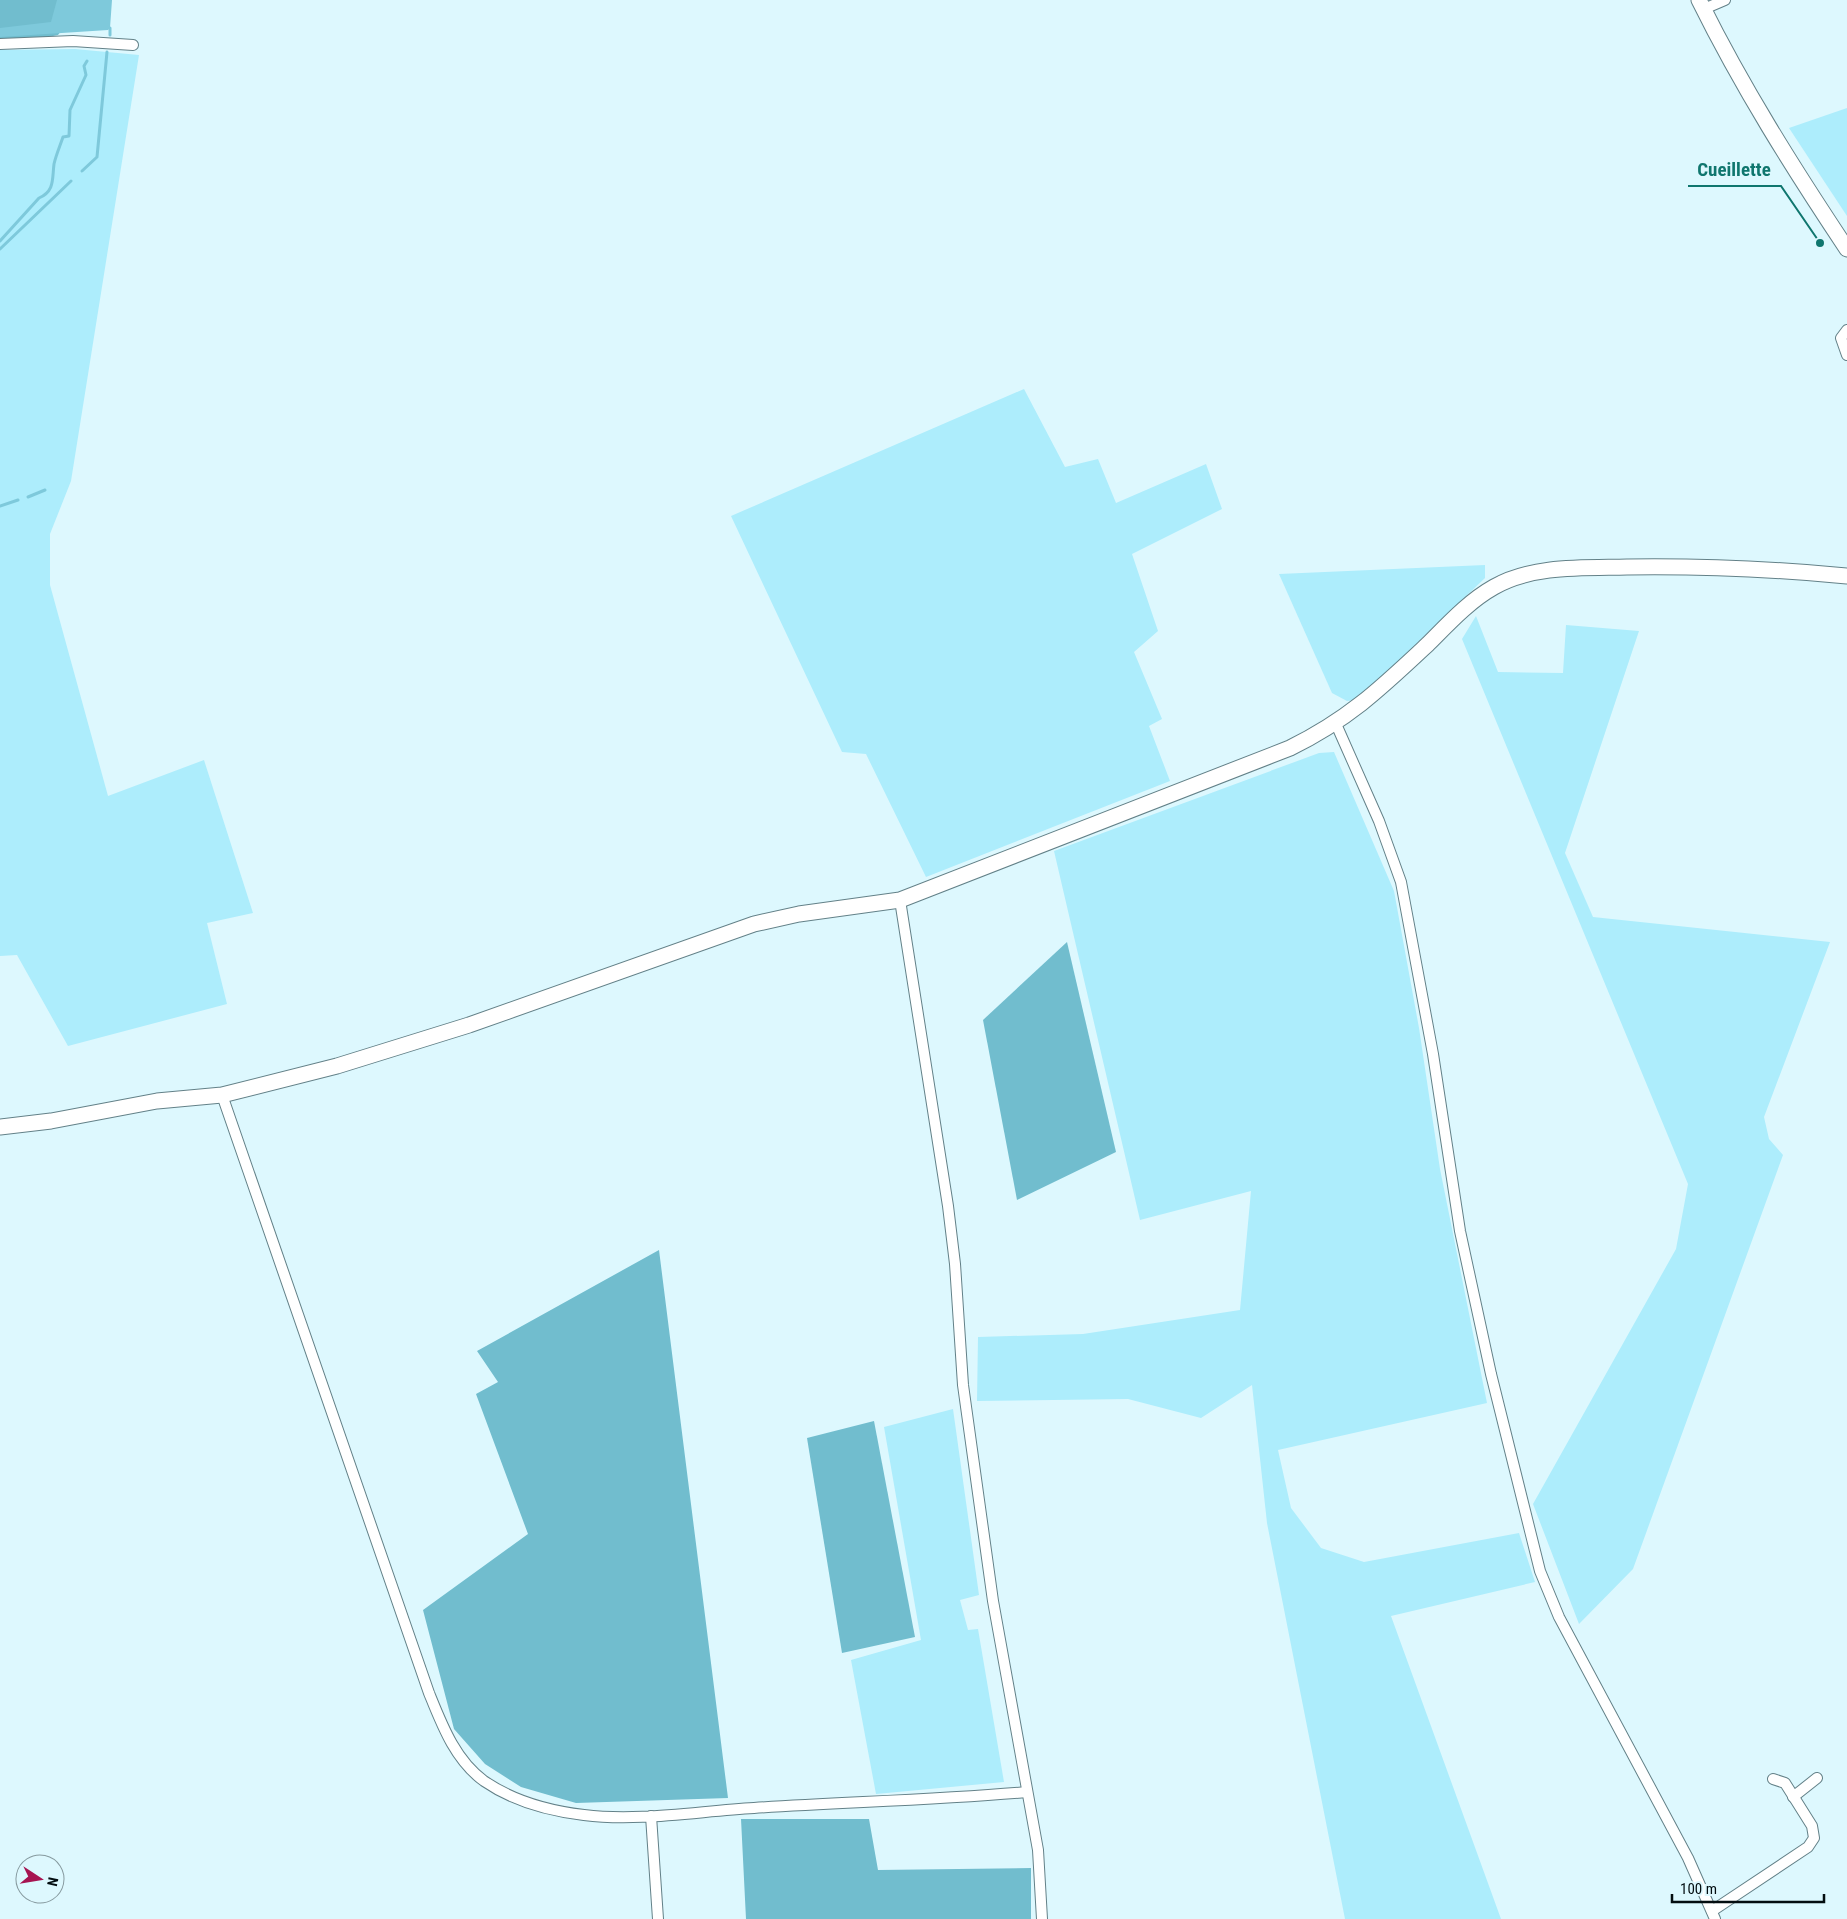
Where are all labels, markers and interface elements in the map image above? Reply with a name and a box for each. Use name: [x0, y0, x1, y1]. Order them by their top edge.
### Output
callout: Cueillette: [1688, 152, 1781, 186]
text: Cueillette: [1697, 158, 1771, 181]
north arrow: [15, 1854, 65, 1904]
scale bar: [1672, 1872, 1824, 1904]
text: N: [44, 1876, 61, 1888]
text: 100 m: [1680, 1880, 1717, 1898]

